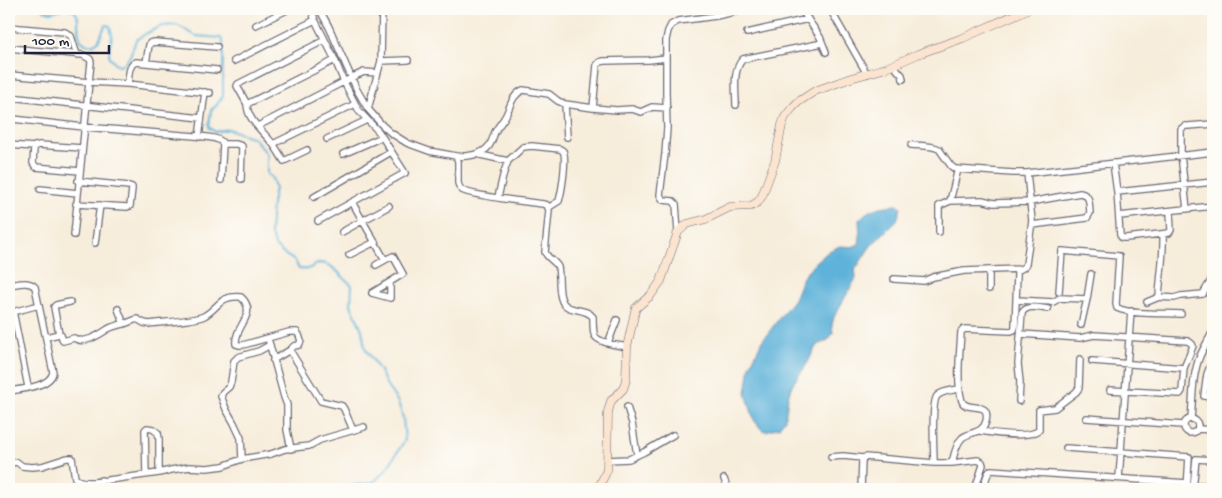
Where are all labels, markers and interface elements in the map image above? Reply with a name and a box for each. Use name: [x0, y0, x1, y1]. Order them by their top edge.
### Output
scale bar: [25, 22, 109, 54]
text: 100 m: [31, 33, 70, 51]

